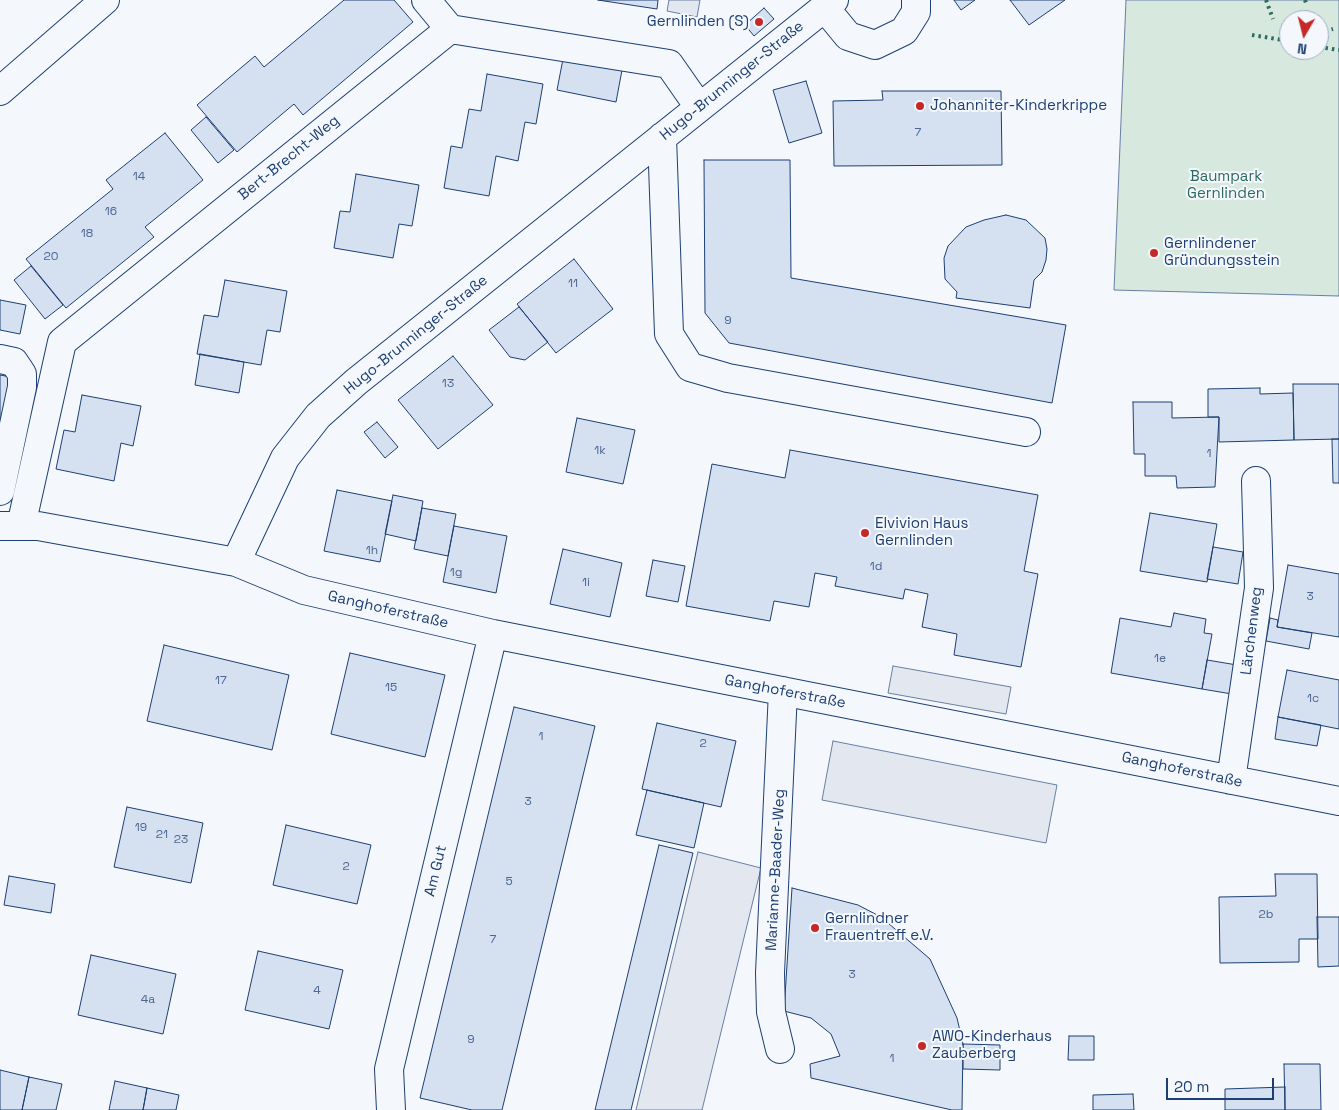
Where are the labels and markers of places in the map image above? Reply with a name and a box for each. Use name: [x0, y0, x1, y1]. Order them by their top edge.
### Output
place label: Gernlinden (S): [647, 13, 749, 31]
marker: Gernlinden (S): [753, 16, 765, 28]
place label: Johanniter-Kinderkrippe: [930, 97, 1107, 115]
marker: Johanniter-Kinderkrippe: [914, 100, 926, 112]
place label: Gernlindener Gründungsstein: [1164, 235, 1280, 270]
marker: Gernlindener Gründungsstein: [1148, 247, 1160, 259]
place label: Elvivion Haus Gernlinden: [875, 515, 968, 550]
marker: Elvivion Haus Gernlinden: [859, 527, 871, 539]
place label: Gernlindner Frauentreff e.V.: [825, 910, 933, 945]
marker: Gernlindner Frauentreff e.V.: [809, 922, 821, 934]
place label: AWO-Kinderhaus Zauberberg: [932, 1028, 1052, 1063]
marker: AWO-Kinderhaus Zauberberg: [916, 1040, 928, 1052]

